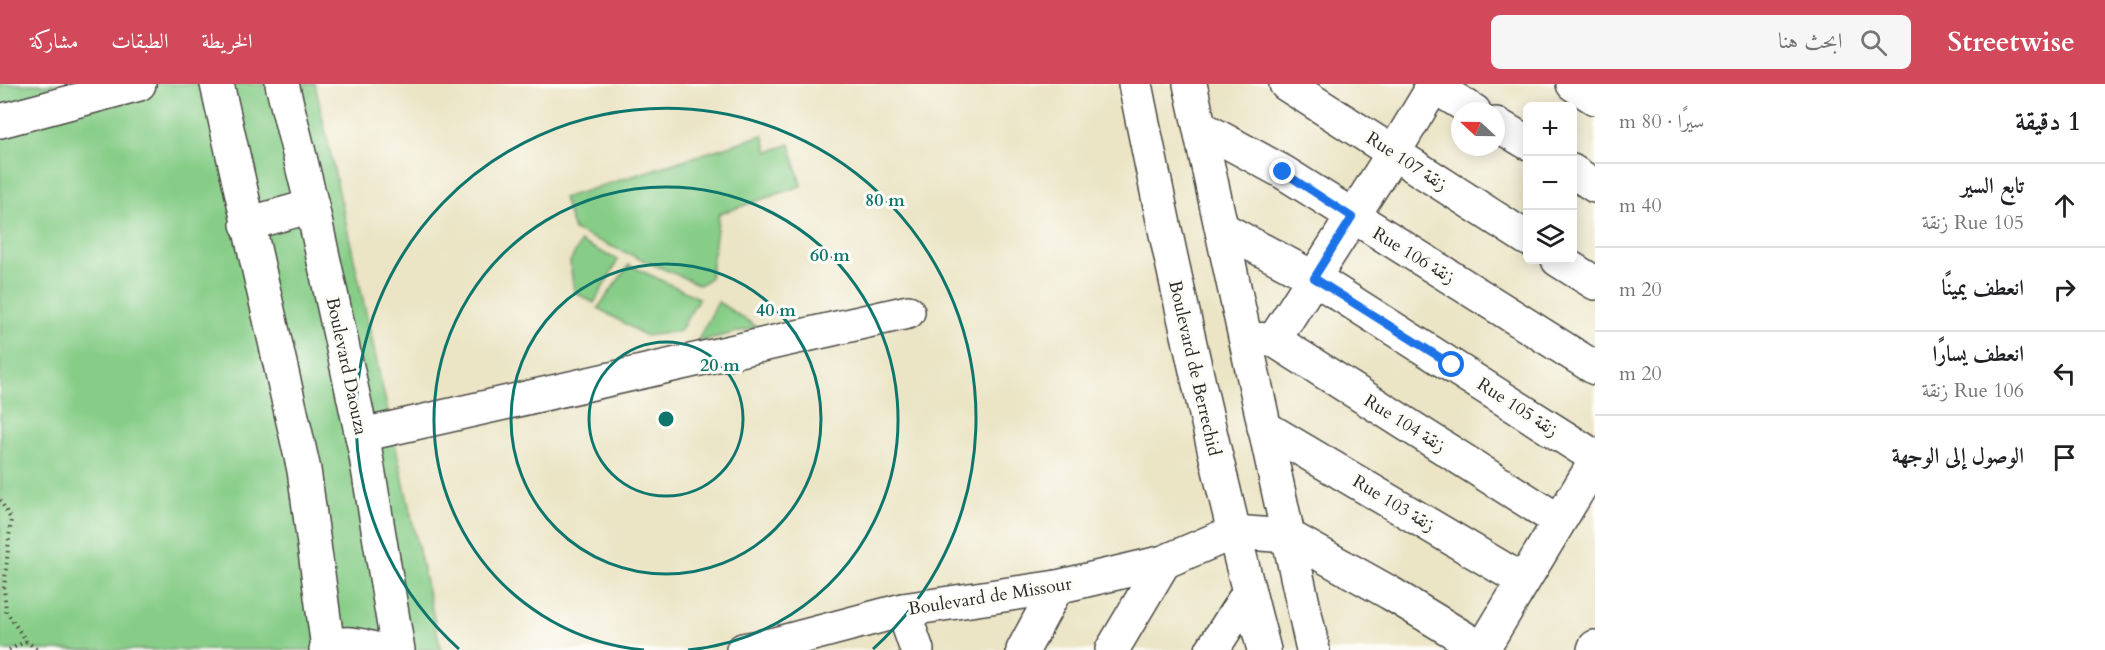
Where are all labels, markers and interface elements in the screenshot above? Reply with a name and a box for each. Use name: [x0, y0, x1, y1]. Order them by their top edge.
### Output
search box: [1491, 15, 1911, 69]
text: Streetwise: [1947, 23, 2075, 61]
text: ابحث هنا: [1778, 26, 1842, 56]
icon: search: [1857, 26, 1890, 59]
text: مشاركة: [30, 27, 78, 56]
text: الطبقات: [111, 27, 168, 56]
text: الخريطة: [201, 27, 253, 56]
north arrow: [1451, 102, 1505, 156]
map controls: [1523, 102, 1577, 264]
button: +: [1523, 102, 1577, 156]
text: 1 دقيقة: [2015, 104, 2081, 139]
text: سيرًا · 80 m: [1619, 108, 1704, 135]
street label: Rue 107 زنقة: [1361, 126, 1452, 197]
button: −: [1523, 156, 1577, 210]
route end: [1269, 158, 1295, 184]
text: تابع السير: [1961, 171, 2024, 201]
text: 80 m: [865, 188, 905, 213]
icon: ahead: [2048, 189, 2081, 222]
text: 40 m: [1619, 192, 1662, 219]
text: Rue 105 زنقة: [1922, 209, 2024, 236]
button: layers: [1523, 210, 1577, 264]
street label: Rue 106 زنقة: [1368, 221, 1460, 290]
text: 60 m: [810, 243, 850, 268]
text: انعطف يمينًا: [1941, 273, 2024, 303]
icon: right: [2048, 273, 2081, 306]
text: 20 m: [1619, 276, 1662, 303]
street label: Boulevard de Berrechid: [1162, 278, 1227, 459]
street label: Boulevard Daouza: [320, 295, 373, 438]
text: 40 m: [756, 298, 796, 323]
text: انعطف يسارًا: [1933, 339, 2024, 369]
route start: [1438, 351, 1464, 377]
text: 20 m: [700, 353, 740, 378]
icon: left: [2048, 357, 2081, 390]
text: 20 m: [1619, 360, 1662, 387]
street label: Rue 105 زنقة: [1472, 372, 1563, 443]
text: Rue 106 زنقة: [1922, 377, 2024, 404]
street label: Rue 104 زنقة: [1359, 388, 1450, 458]
centre of rings: [656, 409, 676, 429]
text: الوصول إلى الوجهة: [1892, 441, 2024, 471]
icon: arrive: [2048, 441, 2081, 474]
street label: Rue 103 زنقة: [1348, 469, 1440, 538]
street label: Boulevard de Missour: [906, 571, 1074, 622]

